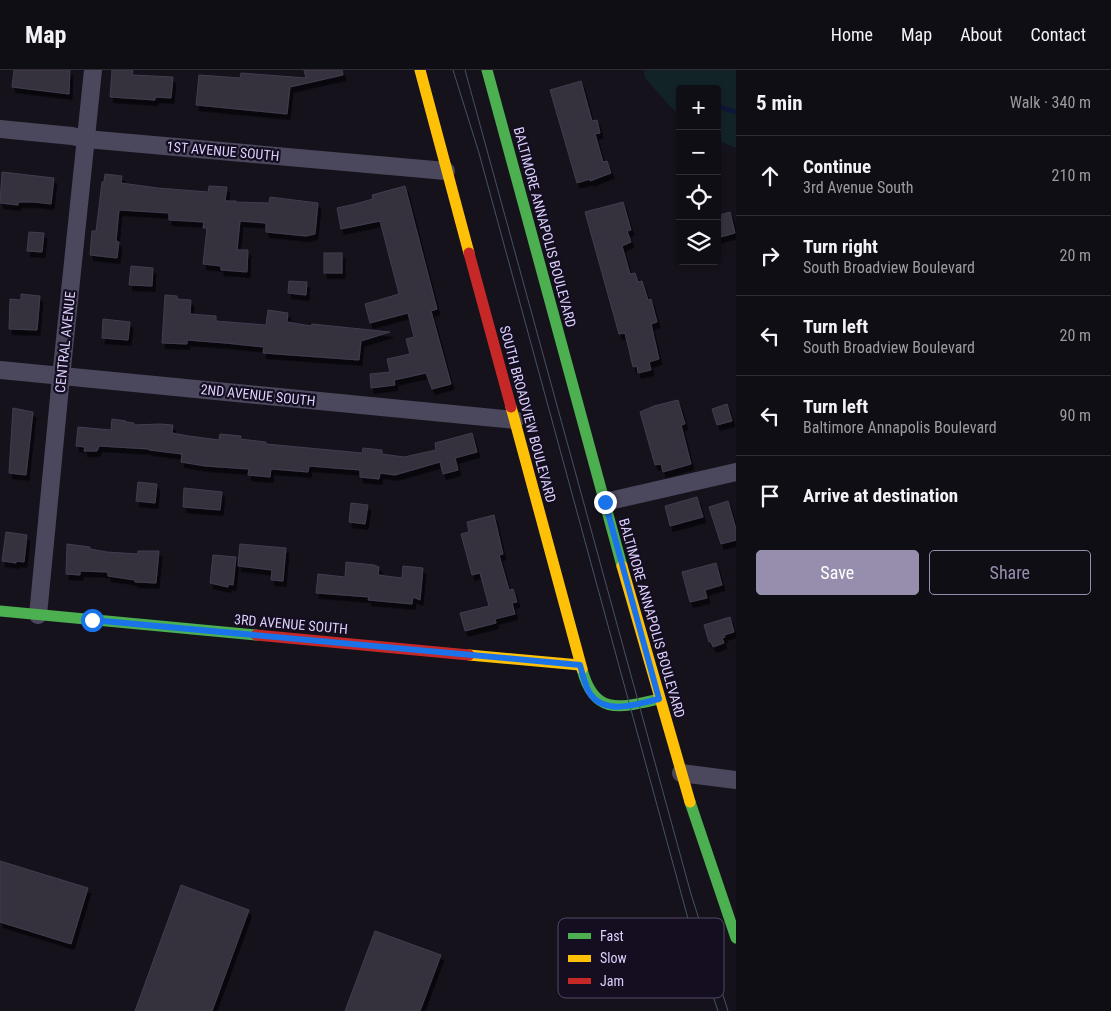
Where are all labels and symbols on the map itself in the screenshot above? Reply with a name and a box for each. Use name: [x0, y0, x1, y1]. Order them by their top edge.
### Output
street label: BALTIMORE ANNAPOLIS BOULEVARD: [511, 125, 579, 329]
street label: 1ST AVENUE SOUTH: [166, 138, 280, 164]
street label: CENTRAL AVENUE: [52, 291, 78, 393]
street label: SOUTH BROADVIEW BOULEVARD: [497, 324, 559, 504]
street label: 2ND AVENUE SOUTH: [200, 381, 316, 409]
route end: [594, 491, 617, 514]
street label: BALTIMORE ANNAPOLIS BOULEVARD: [616, 516, 688, 720]
route start: [81, 609, 104, 632]
street label: 3RD AVENUE SOUTH: [233, 611, 349, 637]
legend: [558, 918, 724, 998]
text: Fast: [600, 928, 624, 944]
text: Slow: [600, 950, 627, 966]
text: Jam: [600, 973, 624, 989]

